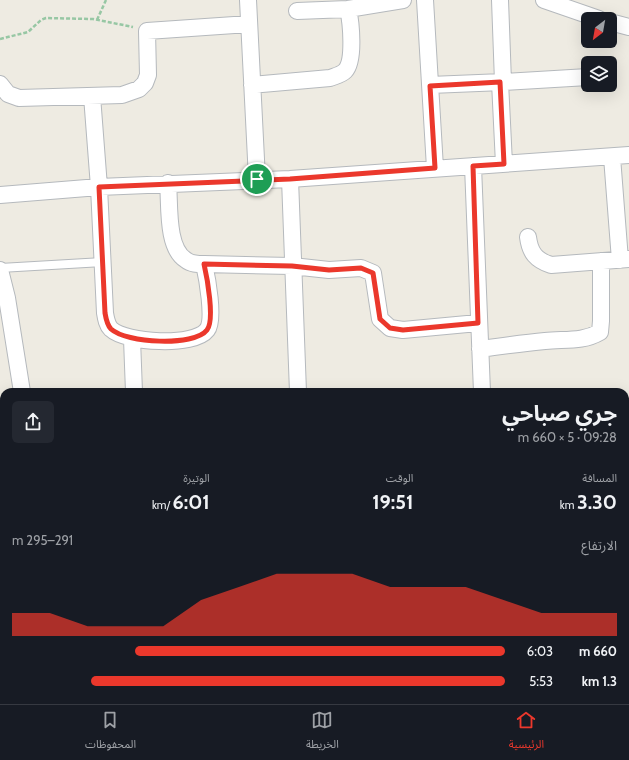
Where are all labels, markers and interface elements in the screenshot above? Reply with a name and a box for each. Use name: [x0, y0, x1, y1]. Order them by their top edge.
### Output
north arrow: [581, 12, 617, 48]
map controls: [581, 12, 617, 92]
button: layers: [581, 56, 617, 92]
pin: [240, 162, 274, 196]
icon: arrive: [246, 168, 268, 190]
text: جري صباحي: [502, 400, 617, 427]
button: share: [12, 401, 54, 443]
text: 09:28 · 5 × 660 m: [518, 429, 617, 445]
text: الوتيرة: [183, 471, 210, 485]
text: الوقت: [386, 471, 413, 485]
text: المسافة: [582, 471, 617, 485]
text: 6:01: [172, 490, 210, 514]
text: 19:51: [372, 490, 413, 514]
text: 3.30: [577, 490, 617, 514]
text: /km: [152, 498, 172, 512]
text: km: [560, 498, 577, 512]
text: 291–295 m: [12, 532, 73, 548]
text: الارتفاع: [581, 537, 617, 553]
text: 6:03: [527, 643, 553, 659]
text: 660 m: [579, 643, 617, 659]
text: 5:53: [529, 673, 553, 689]
text: 1.3 km: [582, 673, 617, 689]
tab: المحفوظات: [85, 709, 136, 756]
tab: الخريطة: [306, 709, 339, 756]
tab: الرئيسية: [509, 709, 544, 756]

